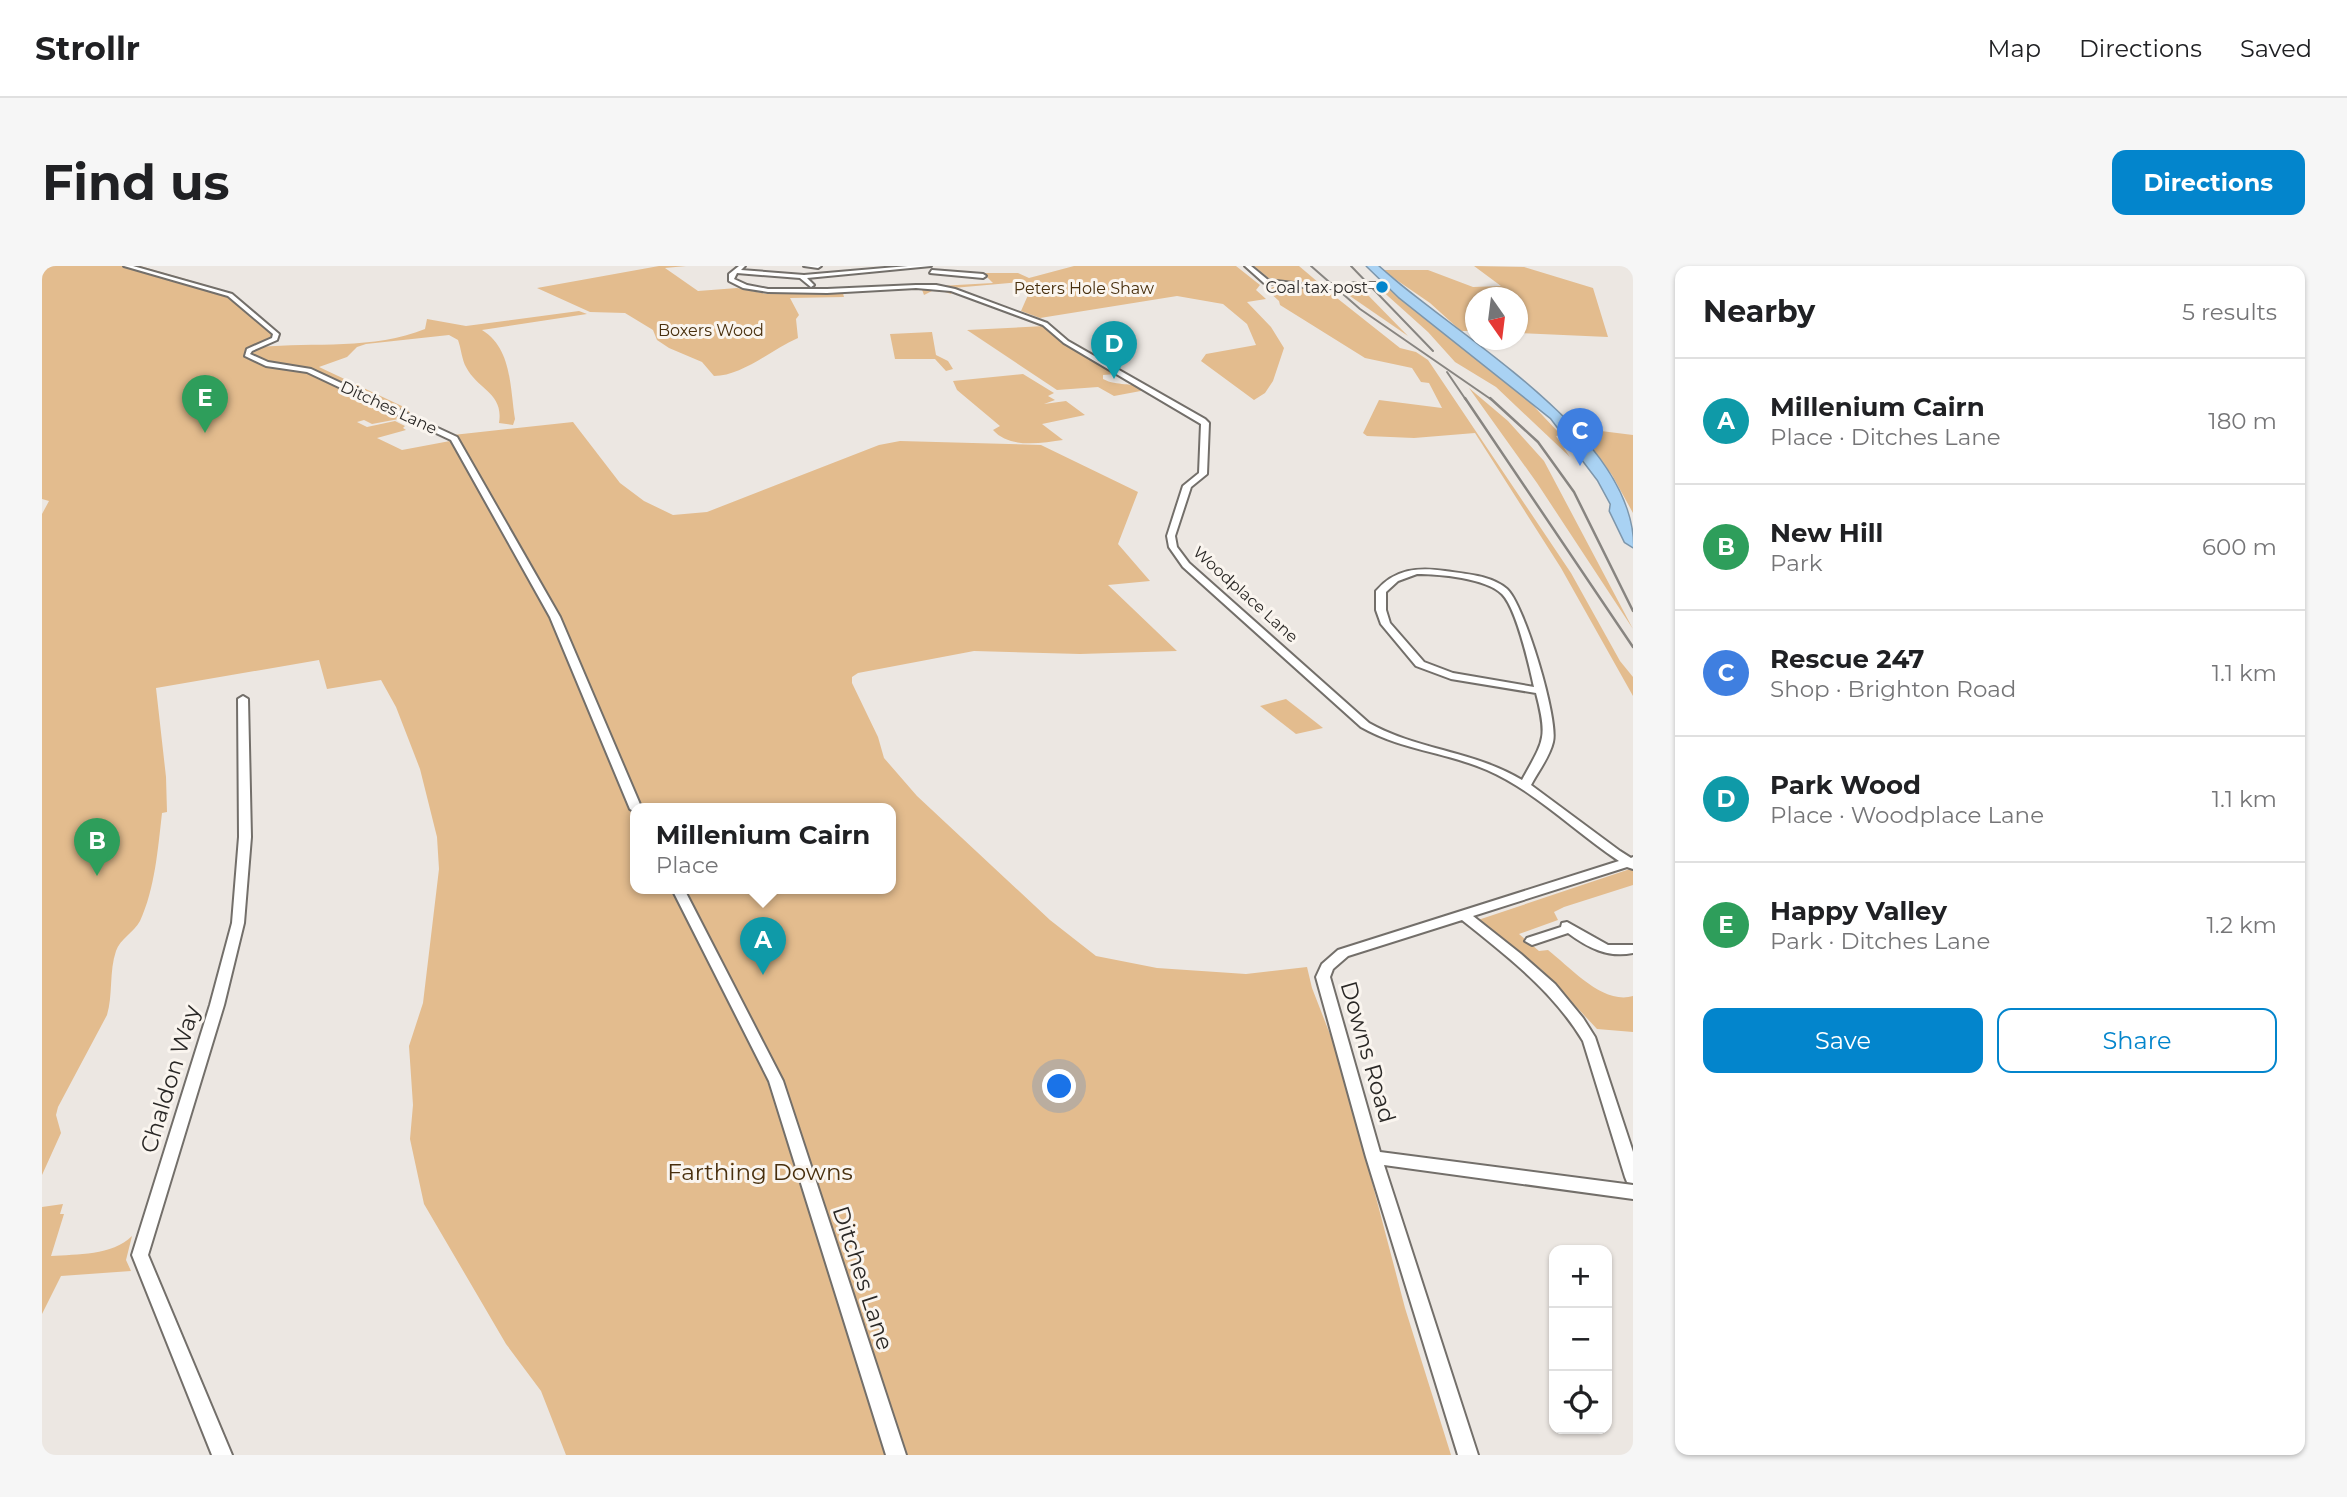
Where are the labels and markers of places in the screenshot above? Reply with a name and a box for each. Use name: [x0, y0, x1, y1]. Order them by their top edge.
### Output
place label: Coal tax post: [1266, 278, 1368, 297]
marker: Coal tax post: [1374, 279, 1390, 295]
pin: D: [1091, 321, 1137, 379]
pin: E: [182, 375, 228, 433]
pin: C: [1557, 408, 1603, 466]
pin: B: [74, 818, 120, 876]
pin: A: [740, 917, 786, 975]

